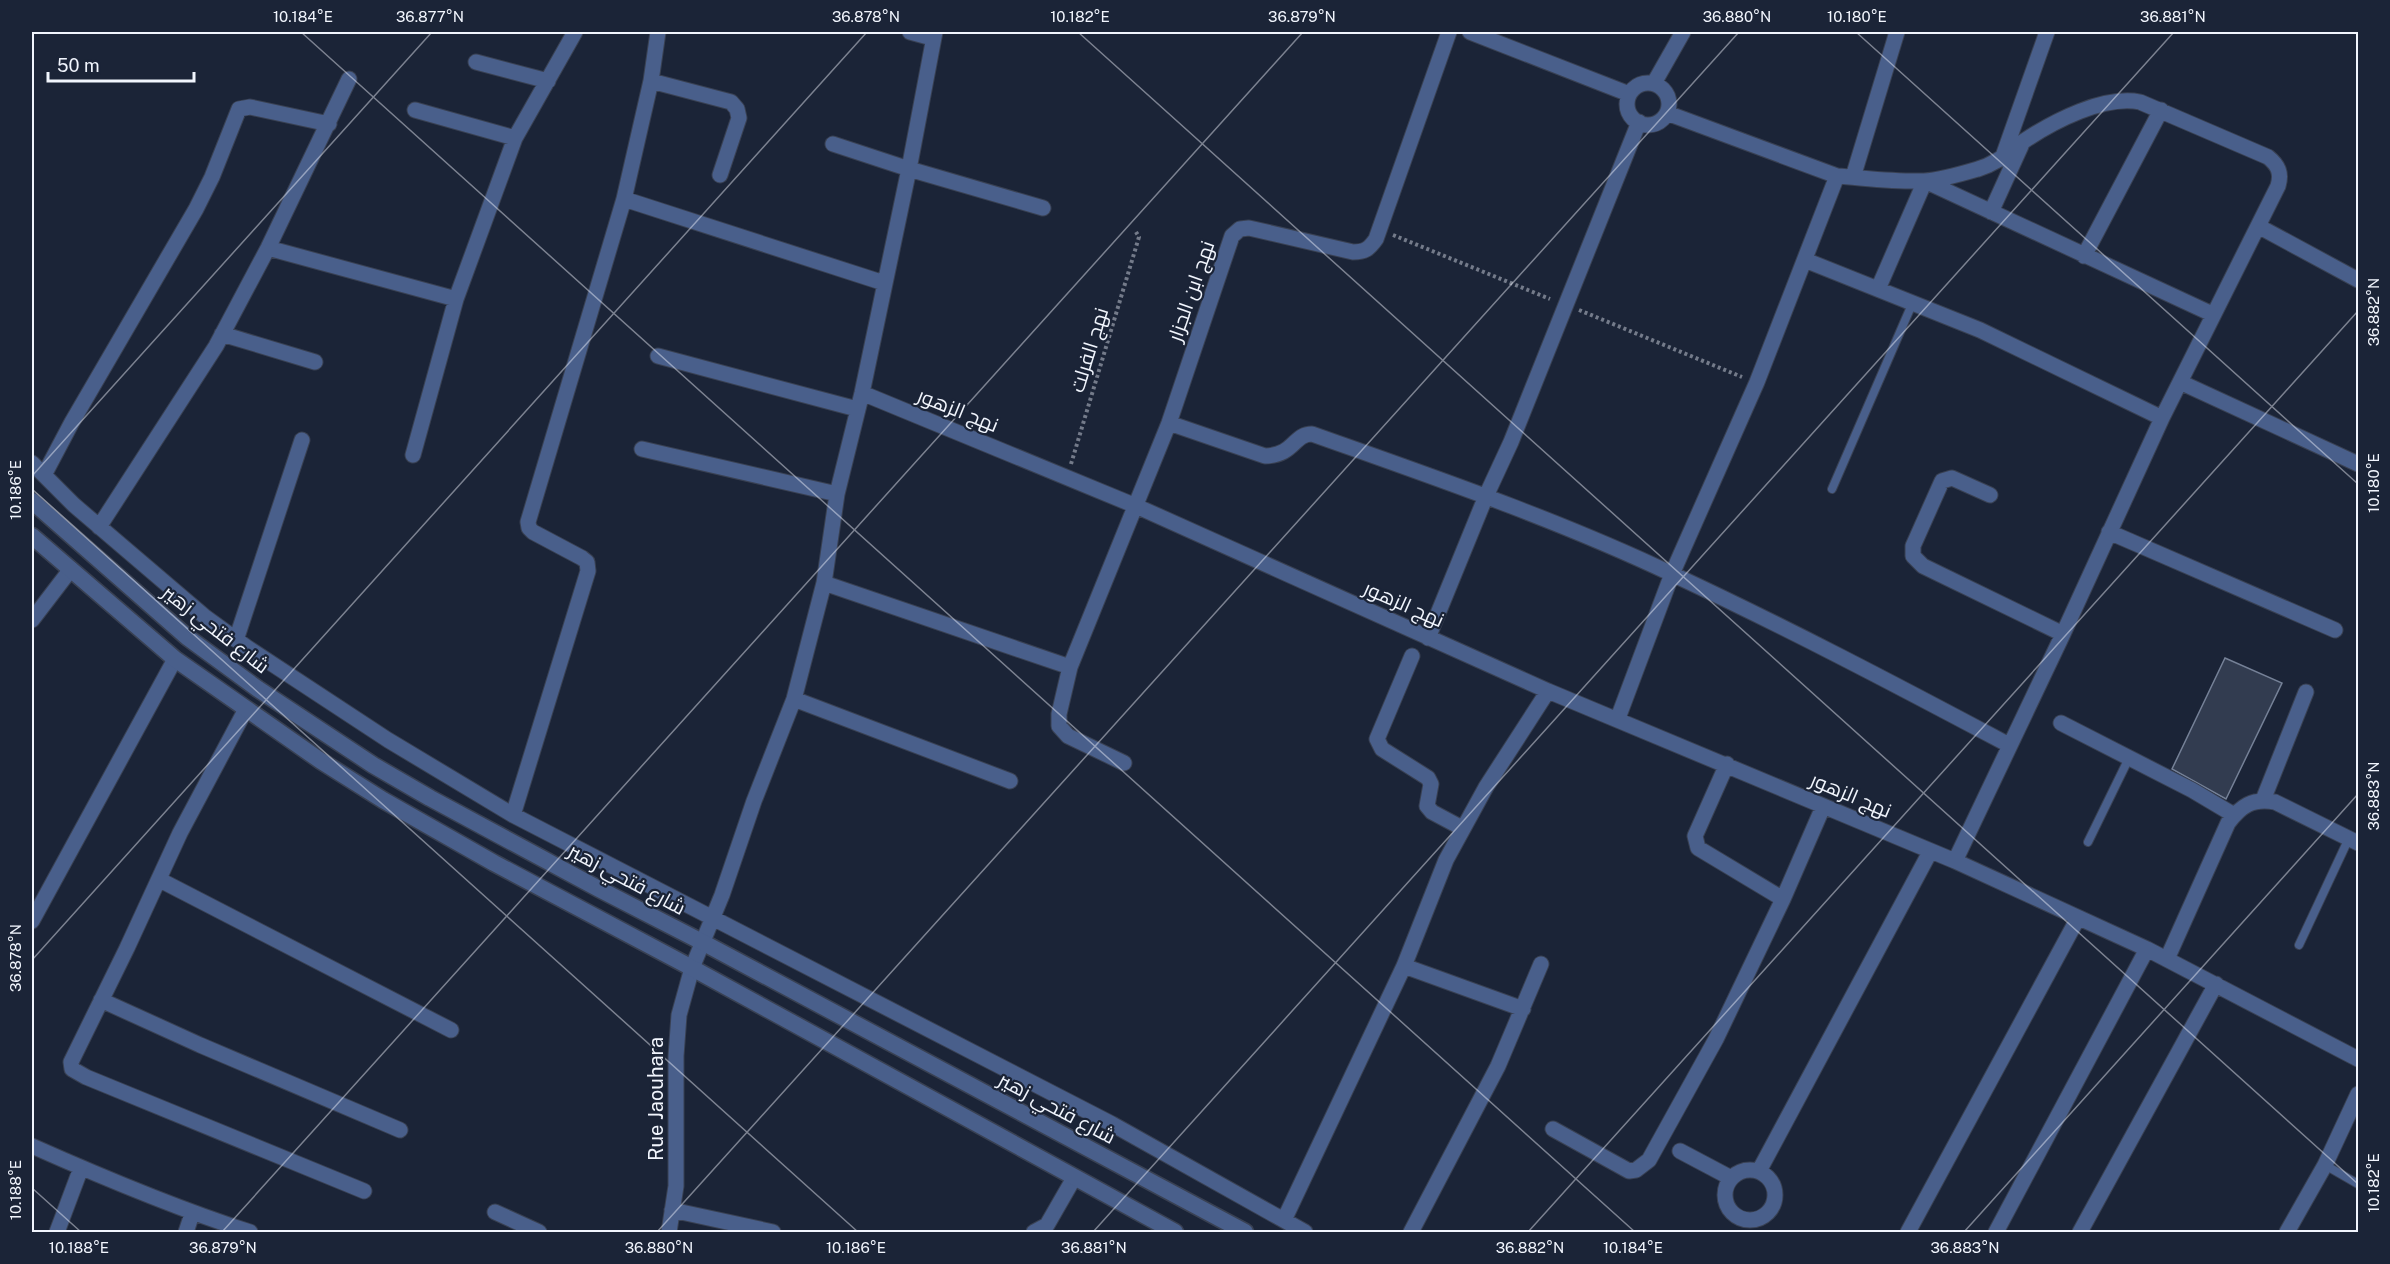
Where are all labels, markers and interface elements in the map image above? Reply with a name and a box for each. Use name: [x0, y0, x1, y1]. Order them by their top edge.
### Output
text: 10.184°E: [273, 8, 333, 25]
text: 36.877°N: [396, 8, 464, 25]
text: 36.878°N: [832, 8, 900, 25]
text: 10.182°E: [1050, 8, 1110, 25]
text: 36.879°N: [1268, 8, 1336, 25]
text: 36.880°N: [1703, 8, 1771, 25]
text: 10.180°E: [1827, 8, 1887, 25]
text: 36.881°N: [2140, 8, 2206, 25]
scale bar: [48, 45, 194, 83]
text: 50 m: [57, 55, 100, 76]
street label: نهج ابن الجزار: [1162, 237, 1221, 346]
text: 36.882°N: [2365, 278, 2382, 346]
street label: نهج الفرلت: [1065, 305, 1115, 396]
street label: نهج الزهور: [912, 382, 1002, 439]
text: 10.180°E: [2365, 453, 2382, 513]
text: 10.186°E: [7, 460, 24, 520]
street label: نهج الزهور: [1358, 575, 1448, 634]
street label: شارع فتحي زهير: [154, 579, 274, 681]
text: 36.883°N: [2365, 762, 2382, 831]
street label: نهج الزهور: [1805, 767, 1895, 825]
street label: شارع فتحي زهير: [562, 838, 690, 923]
text: 36.878°N: [7, 924, 24, 992]
street label: Rue Jaouhara: [644, 1037, 668, 1161]
street label: شارع فتحي زهير: [992, 1067, 1120, 1152]
text: 10.182°E: [2365, 1153, 2382, 1213]
text: 10.188°E: [7, 1160, 24, 1220]
text: 10.188°E: [49, 1239, 109, 1256]
text: 36.879°N: [189, 1239, 257, 1256]
text: 36.880°N: [625, 1239, 693, 1256]
text: 10.186°E: [826, 1239, 886, 1256]
text: 36.881°N: [1061, 1239, 1127, 1256]
text: 36.882°N: [1496, 1239, 1564, 1256]
text: 10.184°E: [1603, 1239, 1663, 1256]
text: 36.883°N: [1931, 1239, 2000, 1256]

